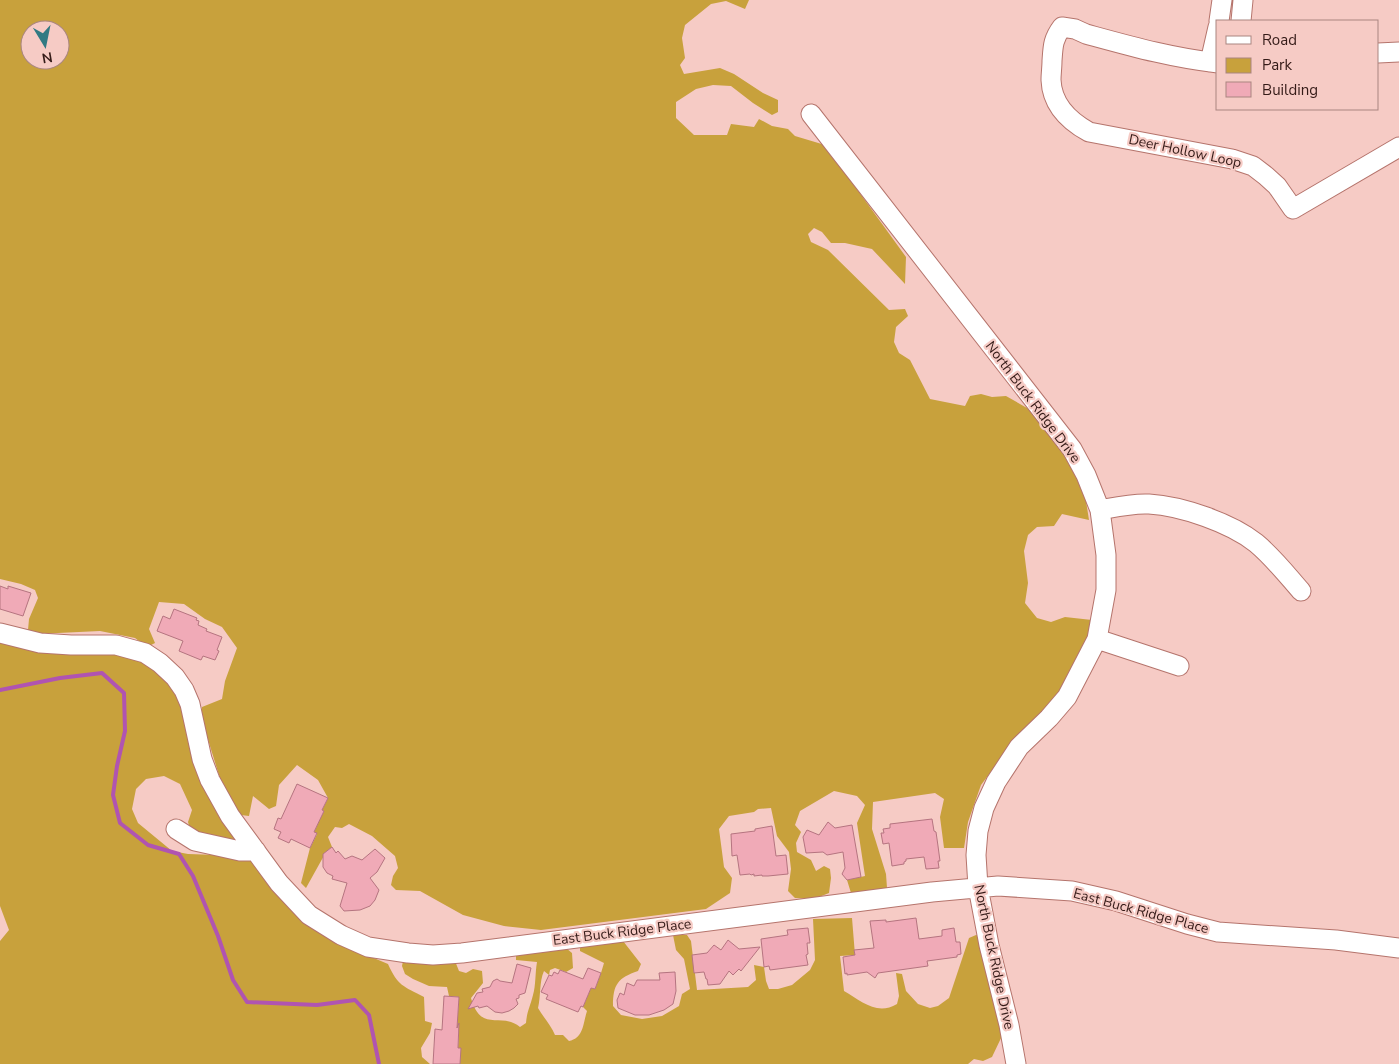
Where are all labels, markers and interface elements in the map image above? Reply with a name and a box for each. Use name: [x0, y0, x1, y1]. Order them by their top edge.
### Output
north arrow: [20, 20, 70, 70]
legend: [1216, 20, 1379, 110]
text: Road: [1262, 30, 1297, 50]
text: N: [40, 47, 54, 68]
text: Park: [1262, 55, 1292, 75]
text: Building: [1262, 80, 1318, 100]
street label: Deer Hollow Loop: [1127, 130, 1243, 172]
street label: North Buck Ridge Drive: [981, 337, 1085, 467]
street label: North Buck Ridge Drive: [969, 883, 1019, 1031]
street label: East Buck Ridge Place: [1071, 884, 1211, 938]
street label: East Buck Ridge Place: [552, 914, 692, 950]

